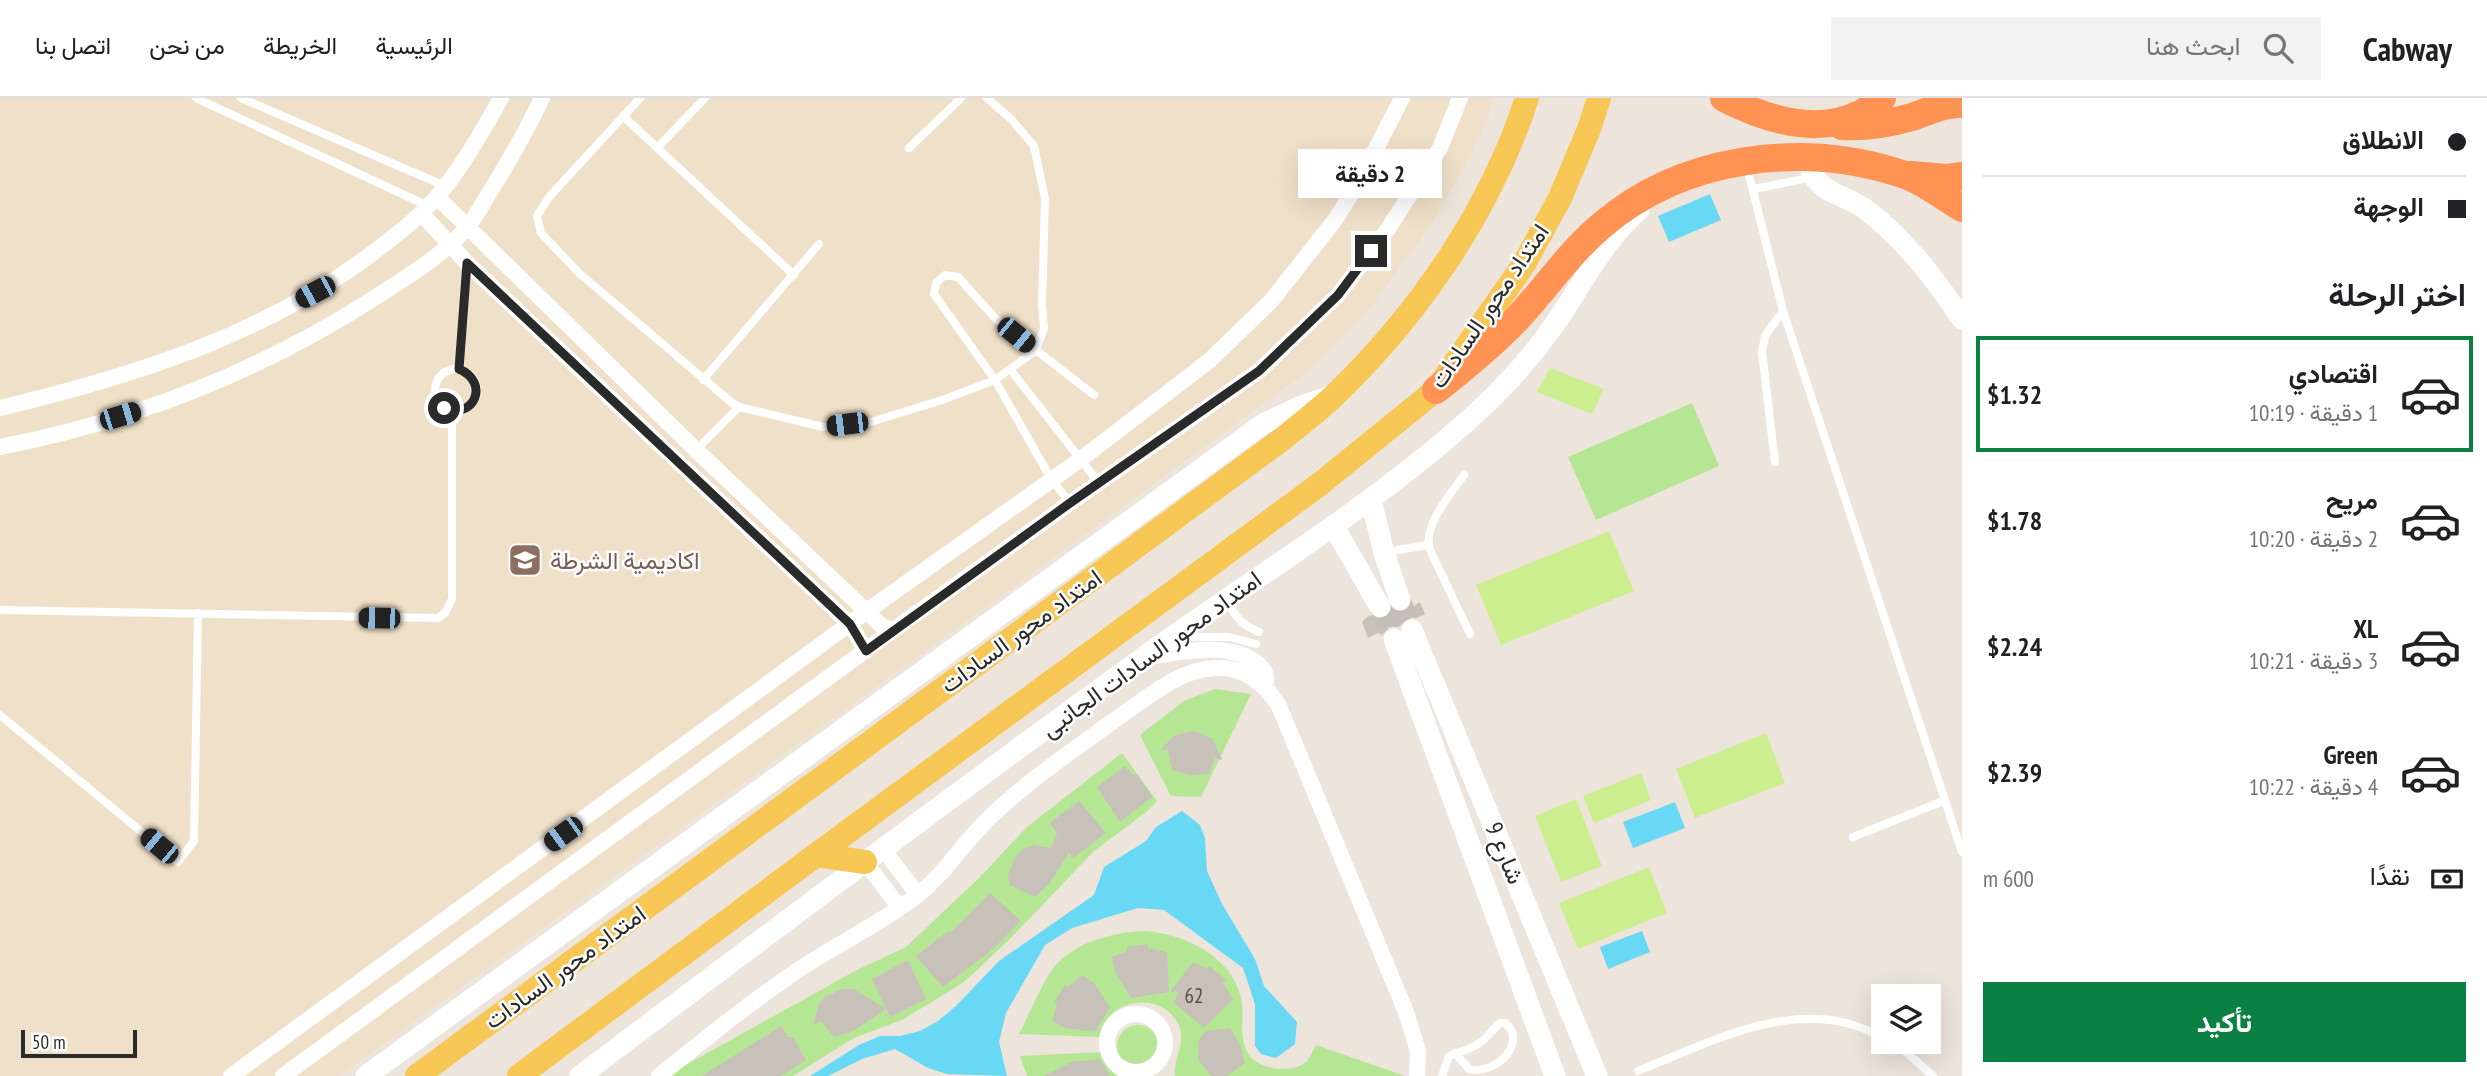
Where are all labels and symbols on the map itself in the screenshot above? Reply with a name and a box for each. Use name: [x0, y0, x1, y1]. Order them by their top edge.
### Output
callout: 2 دقيقة: [1299, 150, 1443, 198]
street label: امتداد محور السادات: [1422, 218, 1556, 394]
route end: [1355, 235, 1387, 267]
car: [292, 273, 339, 311]
car: [994, 314, 1039, 356]
route start: [428, 392, 460, 424]
car: [97, 400, 144, 432]
car: [825, 411, 870, 437]
school or university icon: اكاديمية الشرطة: [506, 541, 544, 579]
place label: اكاديمية الشرطة: [550, 545, 700, 576]
street label: امتداد محور السادات: [934, 562, 1108, 700]
street label: امتداد محور السادات الجانبى: [1035, 564, 1267, 744]
car: [358, 607, 401, 629]
car: [540, 813, 587, 855]
street label: شارع 9: [1477, 817, 1532, 889]
car: [137, 824, 182, 868]
street label: امتداد محور السادات: [478, 898, 652, 1036]
house number: 62: [1185, 982, 1203, 1009]
scale bar: [21, 1027, 136, 1059]

